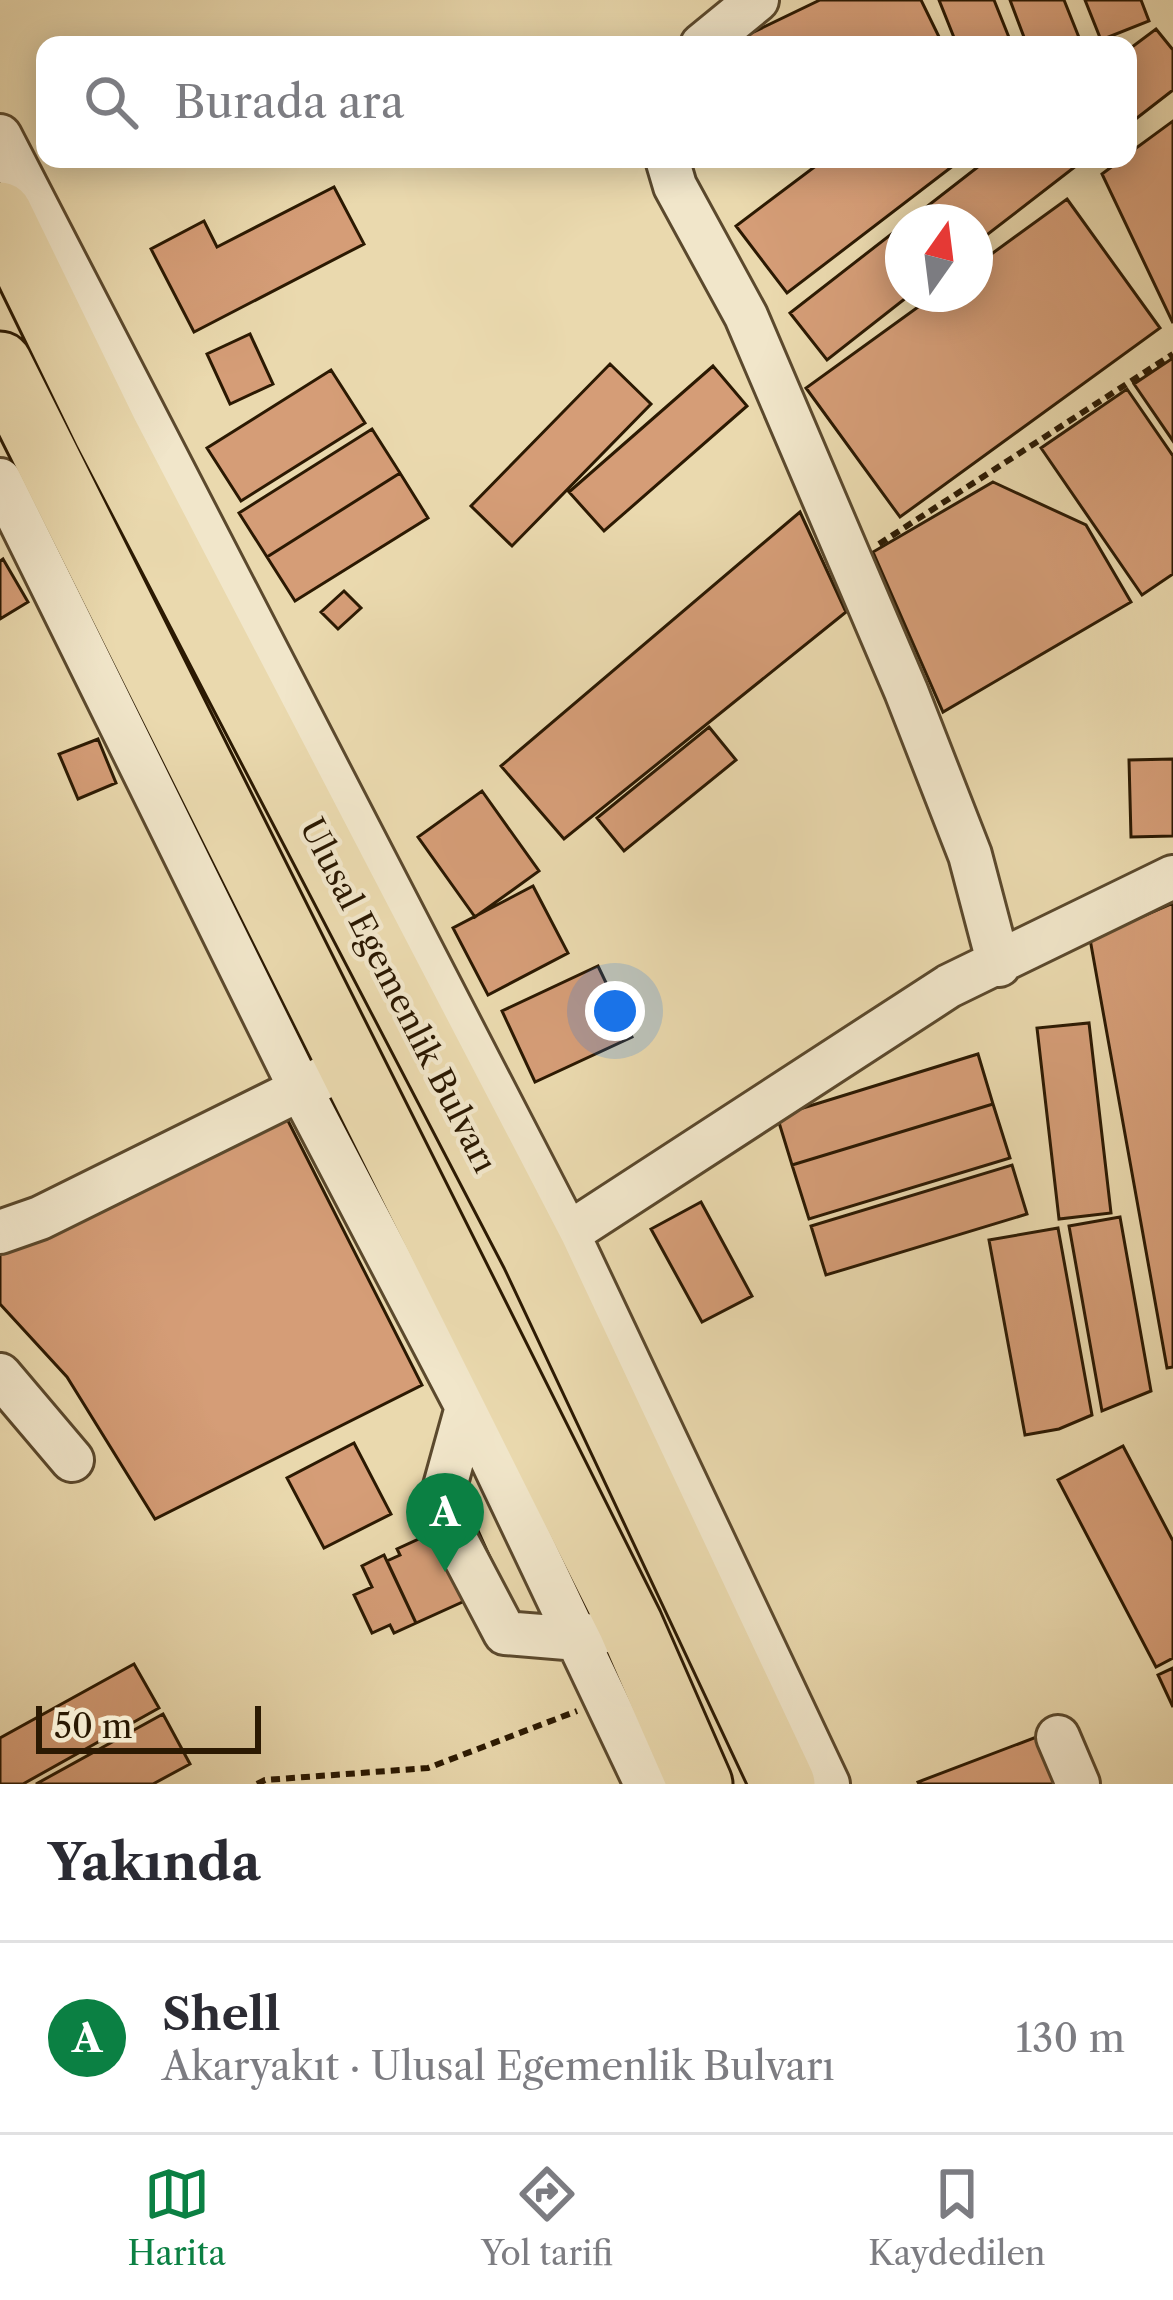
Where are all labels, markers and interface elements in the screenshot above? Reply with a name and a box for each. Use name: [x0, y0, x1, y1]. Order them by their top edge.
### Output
search box: [36, 36, 1137, 168]
icon: search: [78, 69, 144, 135]
text: Burada ara: [174, 74, 404, 130]
north arrow: [885, 204, 993, 312]
street label: Ulusal Egemenlik Bulvarı: [291, 811, 506, 1179]
your location: [585, 981, 645, 1041]
pin: A: [406, 1473, 484, 1572]
scale bar: [36, 1700, 261, 1753]
text: 50 m: [54, 1706, 132, 1747]
text: Yakında: [48, 1831, 261, 1893]
text: Shell: [162, 1986, 280, 2042]
text: A: [72, 2014, 102, 2062]
text: 130 m: [1016, 2014, 1125, 2062]
text: Akaryakıt · Ulusal Egemenlik Bulvarı: [162, 2042, 834, 2090]
tab: Harita: [127, 2161, 226, 2274]
tab: Yol tarifi: [481, 2161, 613, 2274]
tab: Kaydedilen: [868, 2161, 1046, 2274]

